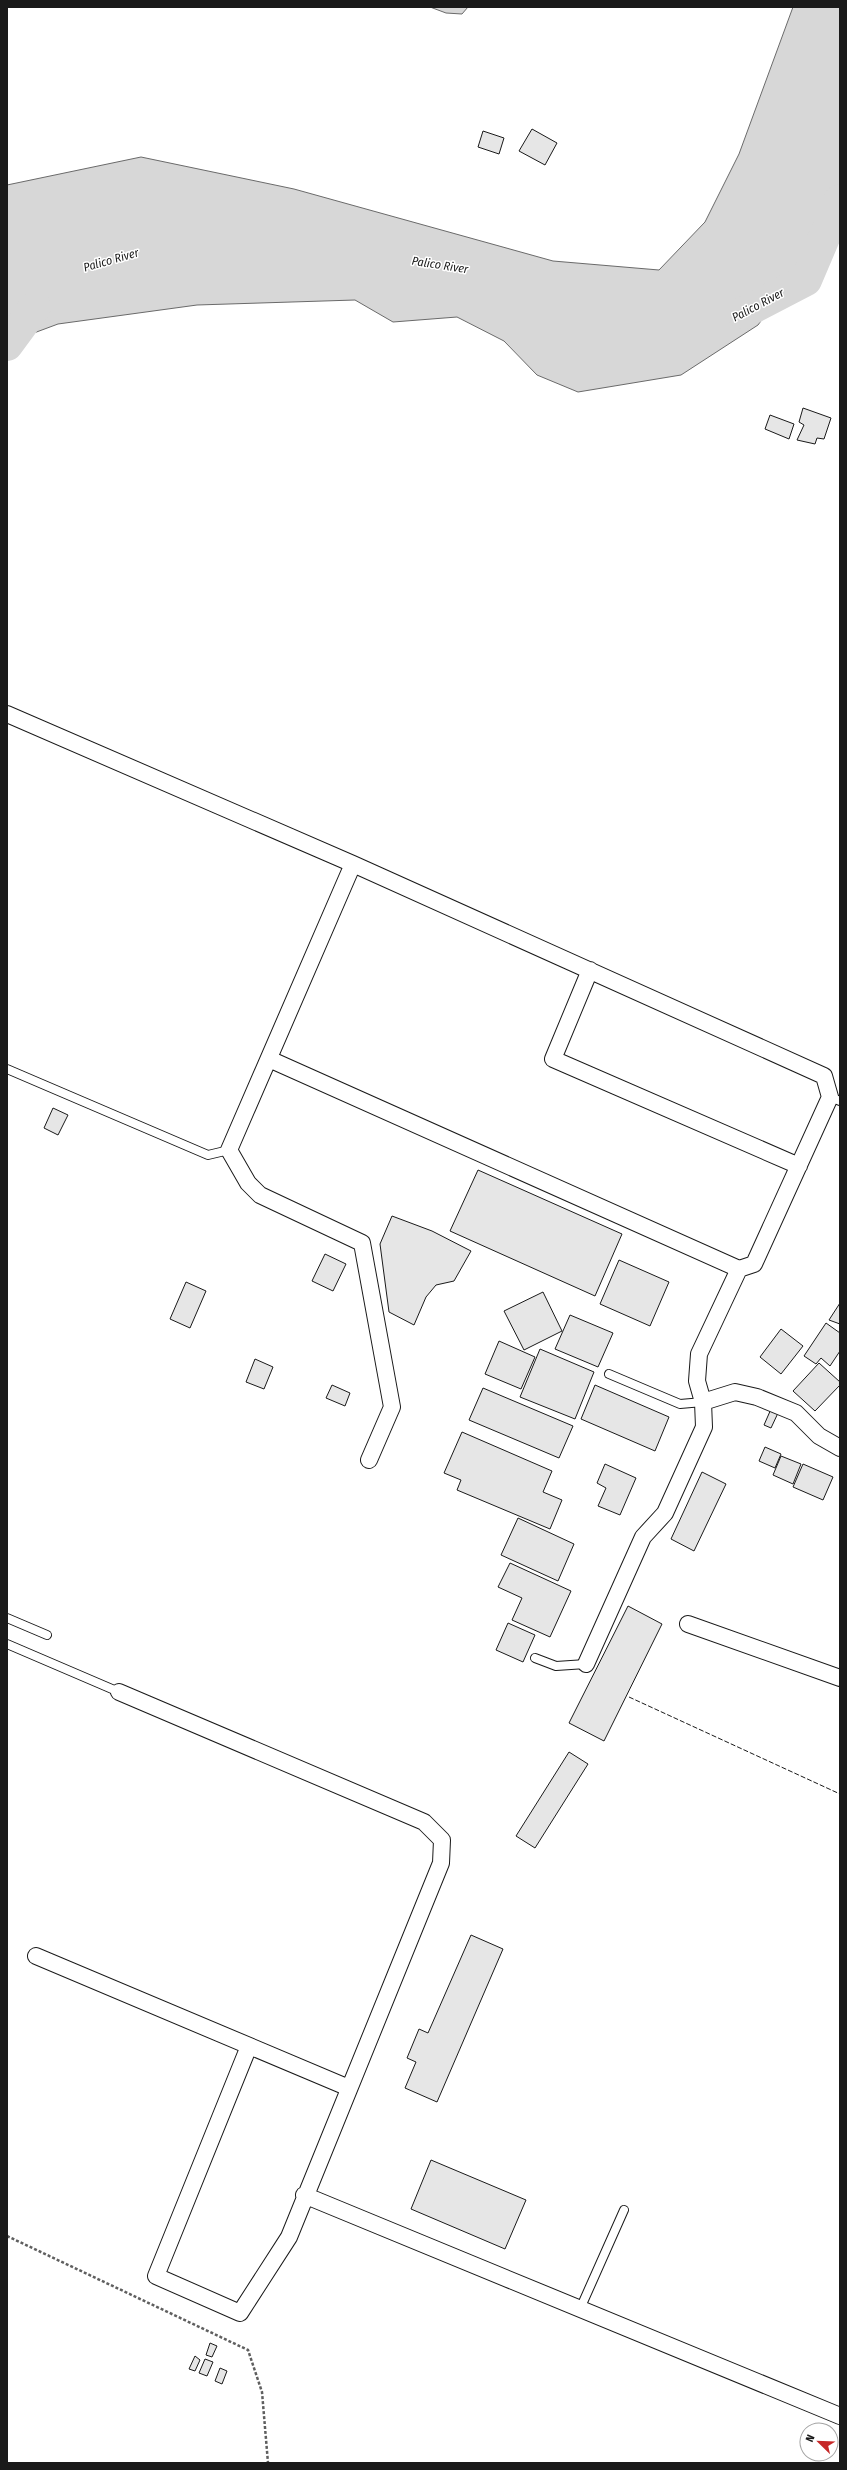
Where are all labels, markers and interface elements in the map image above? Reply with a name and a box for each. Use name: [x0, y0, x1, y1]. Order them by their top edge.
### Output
water label: Palico River: [82, 245, 141, 275]
water label: Palico River: [411, 254, 470, 276]
water label: Palico River: [730, 285, 787, 325]
north arrow: [799, 2422, 839, 2462]
text: N: [803, 2433, 818, 2444]

